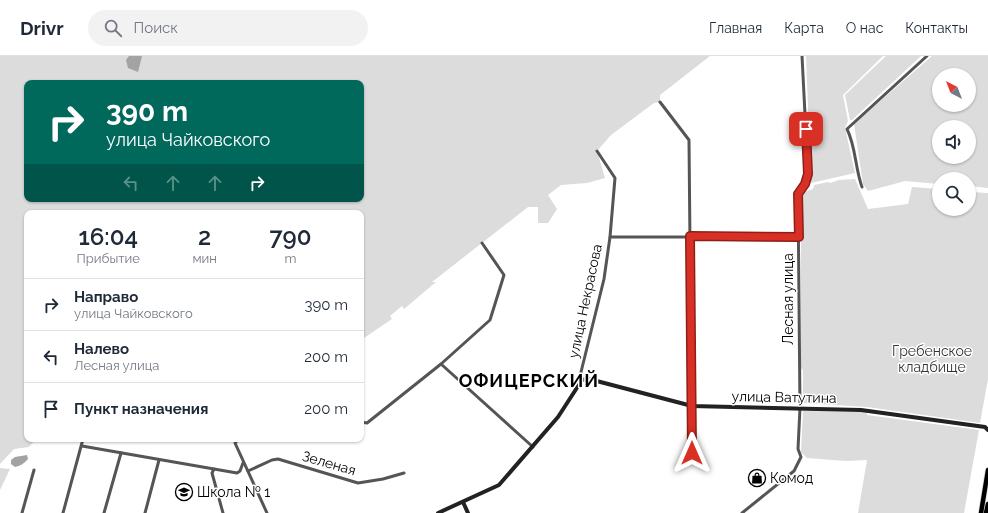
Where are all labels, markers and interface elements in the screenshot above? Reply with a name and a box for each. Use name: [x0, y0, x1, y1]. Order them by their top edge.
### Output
search box: [88, 10, 368, 46]
text: Drivr: [20, 17, 64, 39]
icon: search: [102, 17, 124, 39]
text: Поиск: [134, 19, 178, 37]
text: Главная: [709, 20, 762, 36]
text: Карта: [784, 20, 824, 36]
text: О нас: [846, 20, 883, 36]
text: Контакты: [905, 20, 968, 36]
north arrow: [932, 68, 976, 112]
map controls: [932, 68, 976, 216]
text: 390 m: [106, 95, 188, 128]
icon: right: [40, 96, 92, 148]
pin: [789, 112, 823, 146]
icon: arrive: [795, 118, 817, 140]
button: sound: [932, 120, 976, 164]
text: улица Чайковского: [106, 129, 270, 150]
icon: left: [120, 172, 142, 194]
icon: ahead: [162, 172, 184, 194]
icon: ahead: [204, 172, 226, 194]
icon: right: [246, 172, 268, 194]
button: search: [932, 172, 976, 216]
text: 16:04: [78, 222, 138, 251]
text: 2: [198, 222, 211, 251]
text: 790: [269, 222, 311, 251]
street label: улица Некрасова: [565, 242, 605, 360]
text: Прибытие: [77, 251, 140, 266]
text: мин: [192, 251, 217, 266]
text: m: [284, 251, 296, 266]
street label: Лесная улица: [780, 253, 796, 345]
text: Направо: [74, 288, 138, 306]
icon: right: [40, 294, 62, 316]
text: 390 m: [304, 296, 348, 314]
text: улица Чайковского: [74, 306, 193, 321]
text: Налево: [74, 340, 129, 358]
park label: Гребенское кладбище: [892, 343, 972, 375]
icon: left: [40, 346, 62, 368]
text: 200 m: [304, 348, 348, 366]
text: Лесная улица: [74, 358, 159, 373]
district label: ОФИЦЕРСКИЙ: [459, 370, 599, 391]
street label: улица Ватутина: [731, 388, 837, 406]
icon: arrive: [40, 398, 62, 420]
text: Пункт назначения: [74, 400, 208, 418]
text: 200 m: [304, 400, 348, 418]
position arrow: [671, 432, 713, 474]
street label: Зеленая: [300, 448, 358, 478]
shop icon: Комод: [747, 468, 767, 488]
place label: Комод: [770, 470, 813, 486]
school or university icon: Школа № 1: [174, 482, 194, 502]
place label: Школа № 1: [197, 484, 270, 500]

